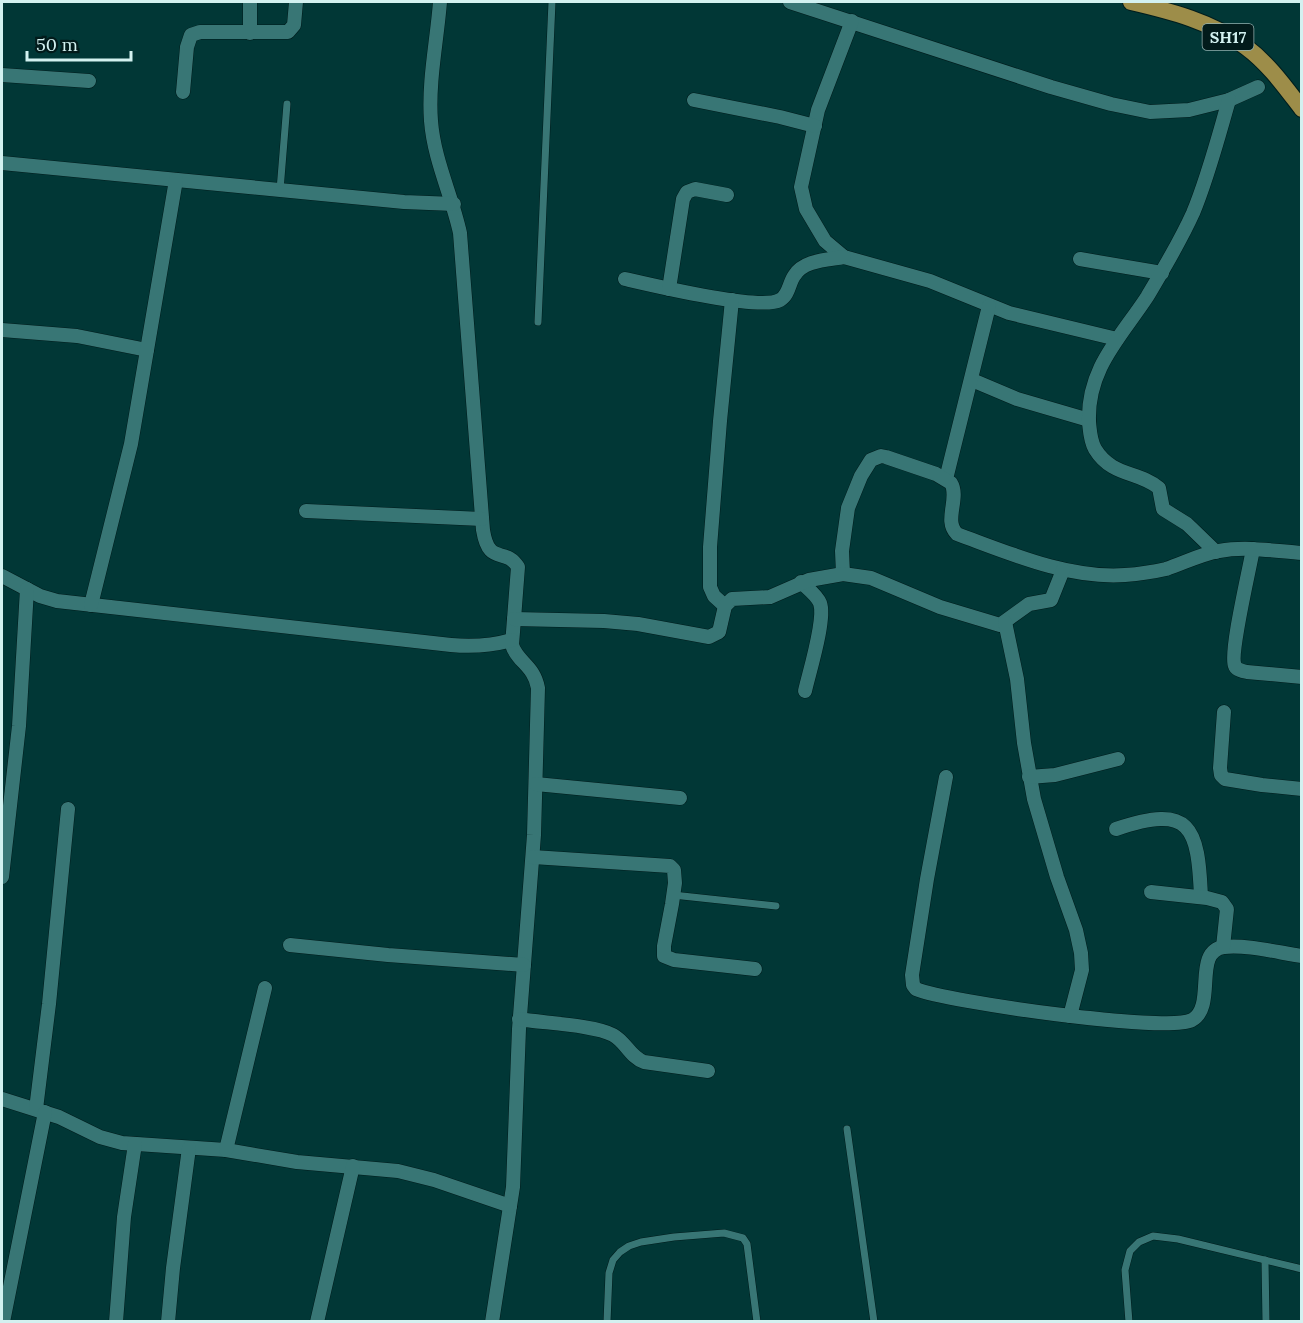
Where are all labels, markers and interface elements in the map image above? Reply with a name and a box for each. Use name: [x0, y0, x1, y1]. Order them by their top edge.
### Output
scale bar: [27, 24, 130, 62]
road number: SH17: [1202, 24, 1254, 50]
text: 50 m: [36, 33, 78, 56]

